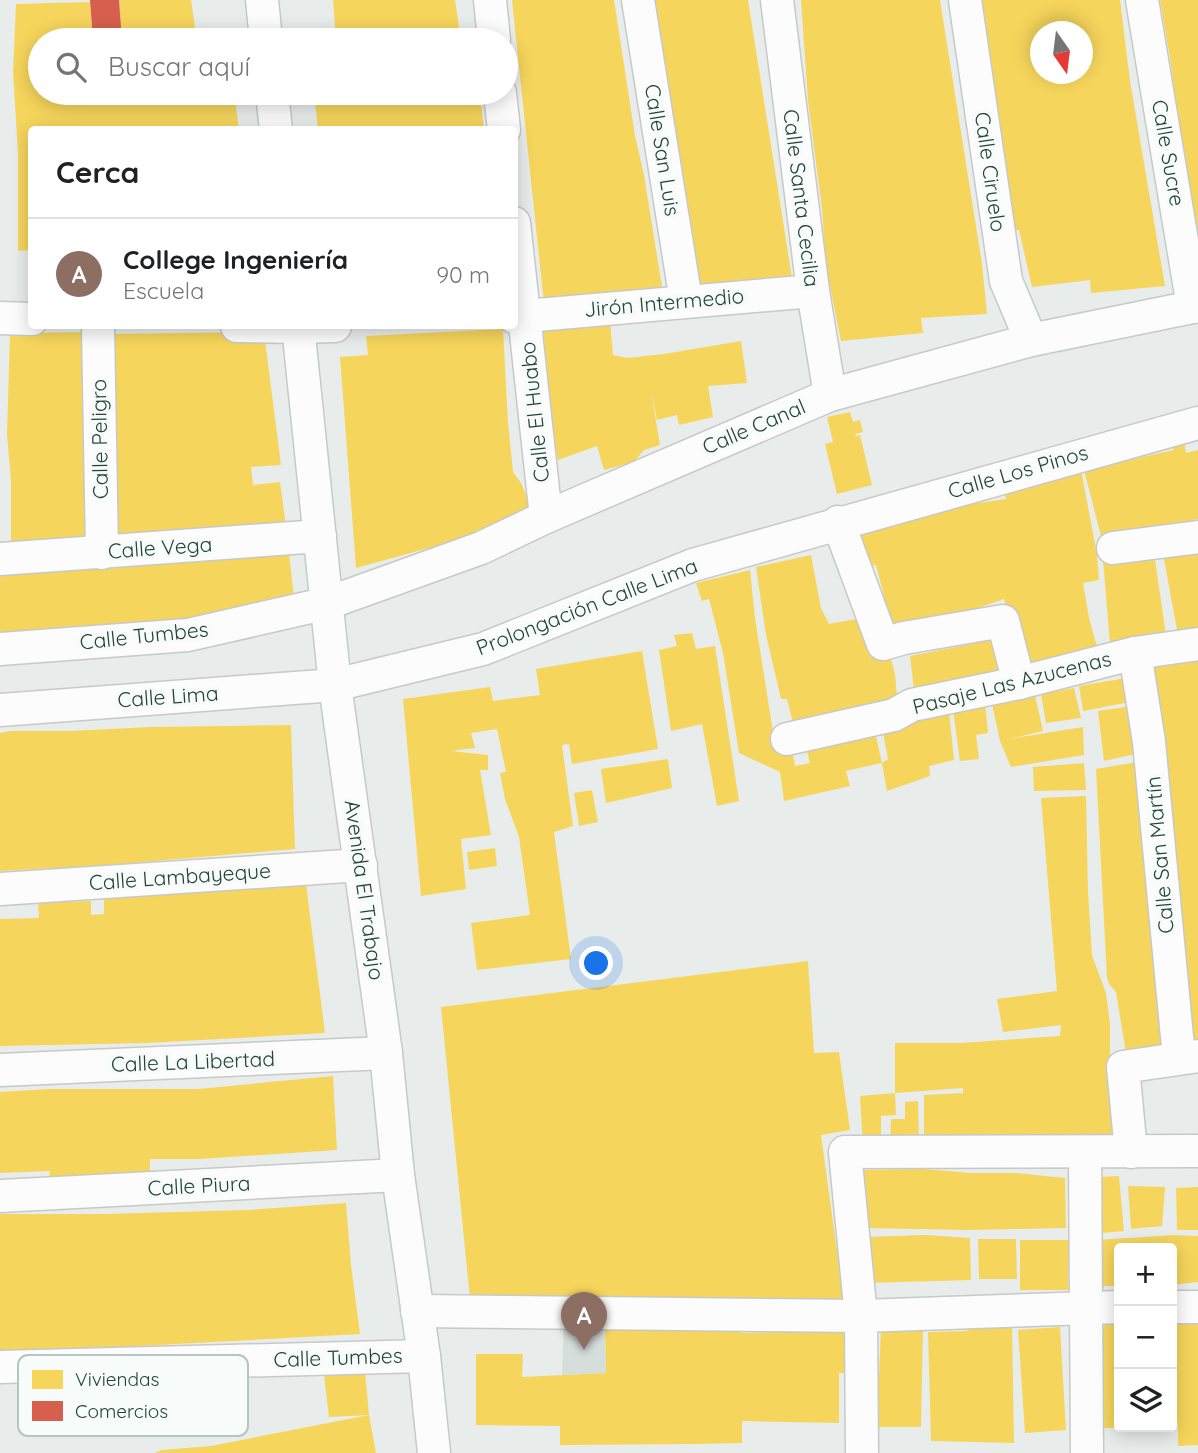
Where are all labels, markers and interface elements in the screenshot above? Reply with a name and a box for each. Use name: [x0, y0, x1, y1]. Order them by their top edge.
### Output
north arrow: [1030, 21, 1093, 84]
search box: [28, 28, 518, 105]
icon: search: [52, 48, 90, 86]
text: Buscar aquí: [108, 50, 250, 83]
street label: Calle San Luis: [640, 82, 686, 218]
street label: Calle Sucre: [1147, 98, 1191, 208]
street label: Calle Santa Cecilia: [778, 108, 826, 288]
street label: Calle Ciruelo: [970, 110, 1012, 234]
text: Cerca: [56, 153, 139, 191]
text: College Ingeniería: [123, 243, 348, 276]
text: A: [72, 260, 86, 289]
text: 90 m: [436, 260, 490, 289]
text: Escuela: [123, 276, 204, 305]
street label: Jirón Intermedio: [583, 282, 745, 322]
street label: Calle El Huabo: [514, 341, 554, 484]
street label: Calle Peligro: [85, 379, 113, 499]
street label: Calle Canal: [698, 393, 809, 459]
street label: Calle Los Pinos: [945, 439, 1091, 503]
street label: Calle Vega: [107, 530, 213, 564]
street label: Prolongación Calle Lima: [472, 552, 701, 660]
street label: Calle Tumbes: [78, 615, 210, 655]
street label: Pasaje Las Azucenas: [910, 645, 1114, 719]
street label: Calle Lima: [117, 680, 219, 712]
street label: Calle San Martín: [1139, 775, 1179, 935]
street label: Avenida El Trabajo: [339, 798, 391, 982]
street label: Calle Lambayeque: [88, 857, 272, 895]
your location: [579, 946, 613, 980]
street label: Calle La Libertad: [111, 1045, 275, 1077]
street label: Calle Piura: [147, 1169, 251, 1201]
map controls: [1114, 1243, 1177, 1432]
button: +: [1114, 1243, 1177, 1306]
pin: A: [561, 1292, 607, 1350]
button: −: [1114, 1306, 1177, 1369]
street label: Calle Tumbes: [273, 1342, 403, 1372]
legend: [18, 1355, 248, 1436]
text: Viviendas: [75, 1367, 160, 1391]
button: layers: [1114, 1369, 1177, 1432]
text: Comercios: [75, 1399, 168, 1423]

